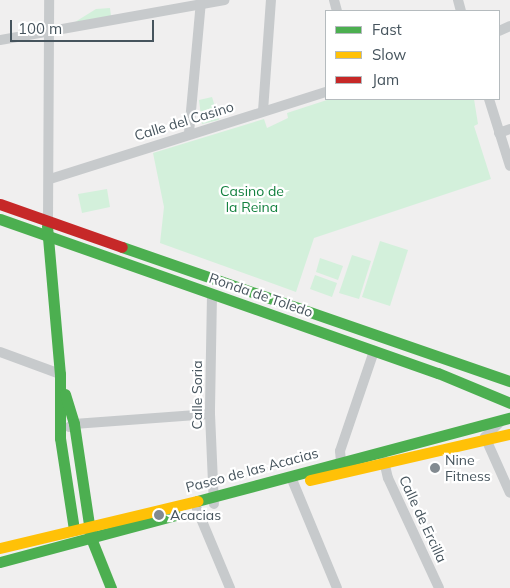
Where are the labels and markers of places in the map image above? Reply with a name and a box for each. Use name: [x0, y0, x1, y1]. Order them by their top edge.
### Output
place label: Nine Fitness: [445, 452, 491, 484]
marker: Nine Fitness: [429, 462, 441, 474]
place label: Acacias: [170, 507, 221, 523]
marker: Acacias: [152, 508, 166, 522]

